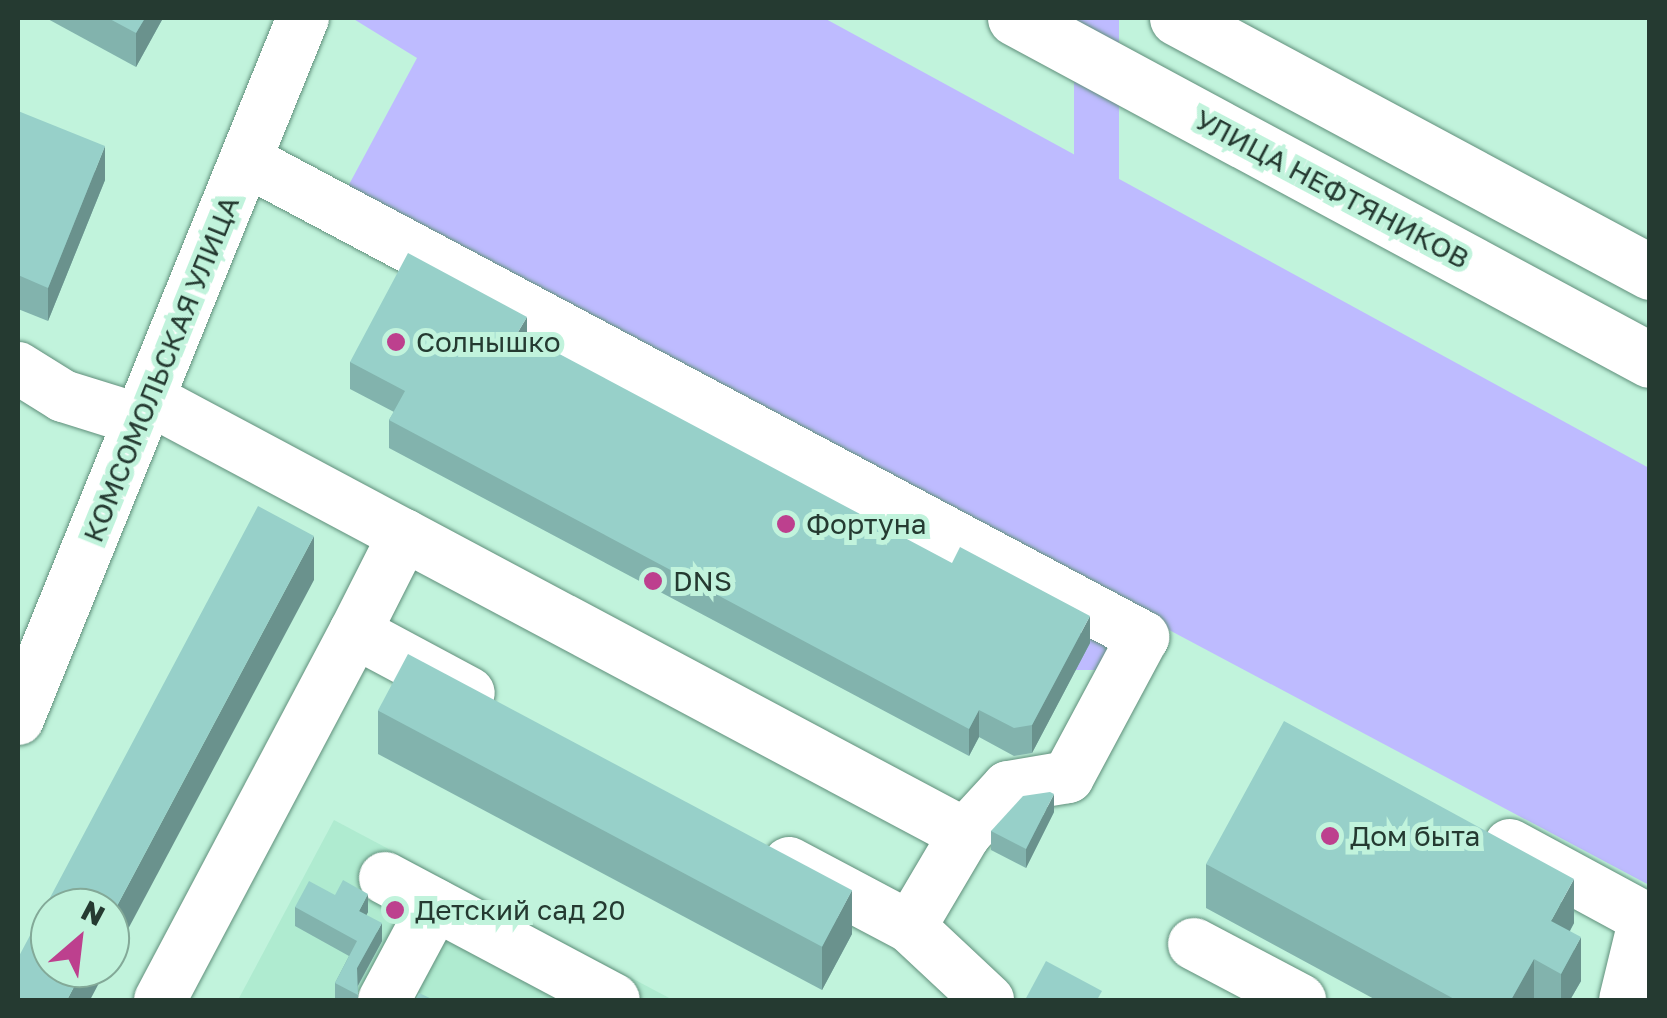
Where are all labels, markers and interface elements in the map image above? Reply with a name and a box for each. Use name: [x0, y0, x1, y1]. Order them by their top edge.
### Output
street label: УЛИЦА НЕФТЯНИКОВ: [1189, 102, 1475, 276]
street label: КОМСОМОЛЬСКАЯ УЛИЦА: [76, 191, 246, 547]
place label: Солнышко: [416, 325, 560, 359]
marker: Солнышко: [385, 331, 407, 353]
place label: Фортуна: [806, 507, 927, 541]
marker: Фортуна: [775, 513, 797, 535]
place label: DNS: [673, 564, 732, 598]
marker: DNS: [642, 570, 664, 592]
place label: Дом быта: [1350, 819, 1480, 853]
marker: Дом быта: [1319, 825, 1341, 847]
north arrow: [30, 888, 130, 988]
text: N: [76, 893, 111, 932]
place label: Детский сад 20: [415, 893, 626, 927]
marker: Детский сад 20: [384, 899, 406, 921]

